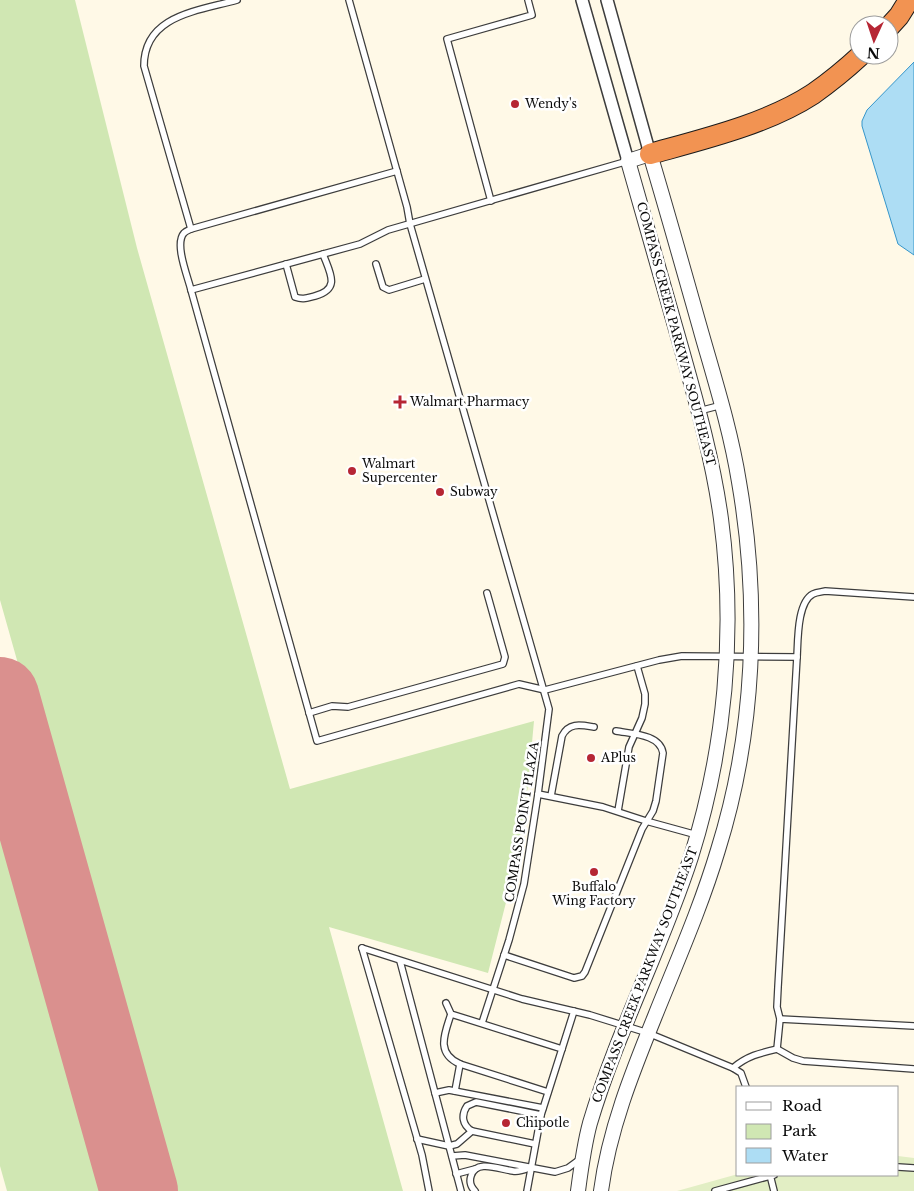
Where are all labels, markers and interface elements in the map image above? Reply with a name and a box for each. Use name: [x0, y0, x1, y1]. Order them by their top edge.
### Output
north arrow: [849, 15, 899, 65]
text: N: [866, 44, 880, 62]
place label: Wendy's: [524, 96, 577, 111]
marker: Wendy's: [509, 98, 521, 110]
street label: COMPASS CREEK PARKWAY SOUTHEAST: [634, 200, 719, 468]
place label: Walmart Pharmacy: [409, 394, 530, 409]
marker: Walmart Pharmacy: [394, 396, 406, 408]
place label: Walmart Supercenter: [361, 456, 437, 485]
marker: Walmart Supercenter: [346, 465, 358, 477]
place label: Subway: [450, 484, 498, 499]
marker: Subway: [434, 486, 446, 498]
street label: COMPASS POINT PLAZA: [501, 740, 542, 903]
place label: APlus: [600, 750, 636, 765]
marker: APlus: [585, 752, 597, 764]
street label: COMPASS CREEK PARKWAY SOUTHEAST: [589, 844, 701, 1105]
marker: Buffalo Wing Factory: [588, 866, 600, 878]
place label: Buffalo Wing Factory: [551, 879, 636, 908]
legend: [736, 1086, 899, 1176]
text: Road: [782, 1096, 822, 1115]
place label: Chipotle: [516, 1115, 569, 1130]
marker: Chipotle: [500, 1117, 512, 1129]
text: Park: [782, 1121, 818, 1140]
text: Water: [781, 1146, 829, 1165]

